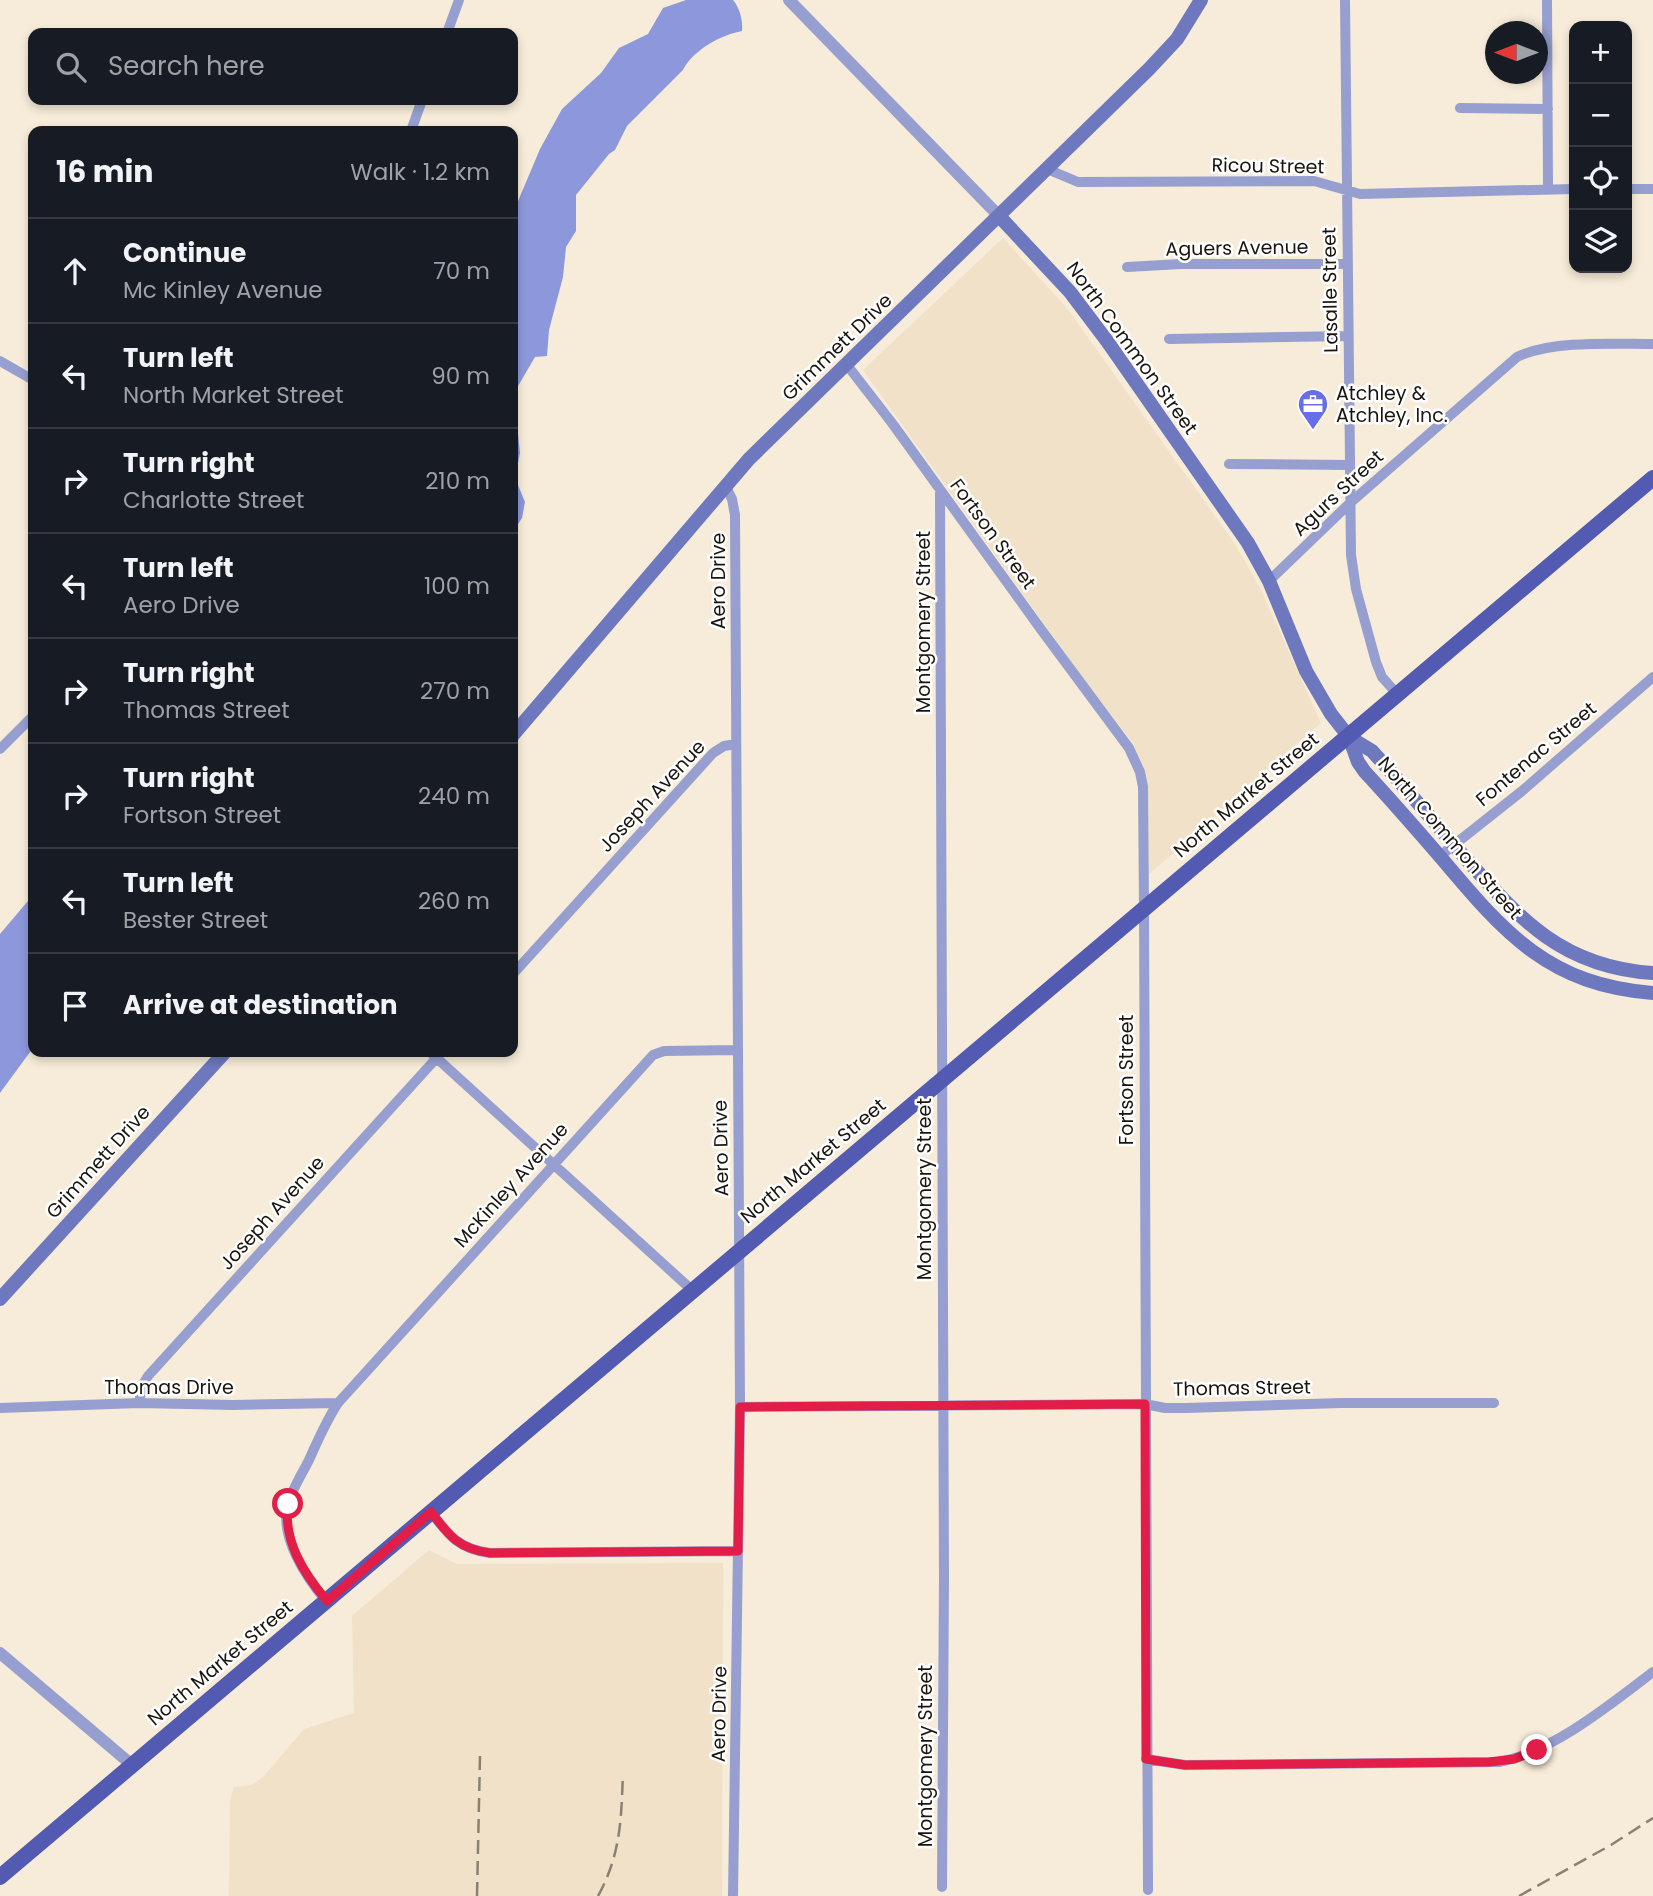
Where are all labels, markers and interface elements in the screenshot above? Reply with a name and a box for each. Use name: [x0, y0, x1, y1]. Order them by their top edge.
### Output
north arrow: [1485, 21, 1548, 84]
map controls: [1569, 21, 1632, 273]
button: +: [1569, 21, 1632, 84]
search box: [28, 28, 518, 105]
icon: search: [52, 48, 90, 86]
text: Search here: [108, 48, 265, 84]
button: −: [1569, 84, 1632, 147]
button: locate: [1569, 147, 1632, 210]
text: 16 min: [56, 150, 154, 193]
street label: Ricou Street: [1211, 152, 1325, 180]
text: Walk · 1.2 km: [350, 156, 490, 188]
button: layers: [1569, 210, 1632, 273]
street label: Lasalle Street: [1315, 227, 1345, 353]
street label: Aguers Avenue: [1165, 233, 1309, 263]
text: Continue: [123, 235, 246, 271]
icon: ahead: [56, 252, 94, 290]
text: 70 m: [433, 255, 490, 287]
street label: North Common Street: [1060, 256, 1204, 440]
text: Mc Kinley Avenue: [123, 274, 322, 306]
street label: Grimmett Drive: [776, 287, 898, 407]
text: Turn left: [123, 340, 234, 376]
icon: left: [56, 357, 94, 395]
text: 90 m: [431, 360, 490, 392]
text: North Market Street: [123, 379, 344, 411]
place label: Atchley & Atchley, Inc.: [1336, 380, 1448, 429]
office icon: Atchley & Atchley, Inc.: [1296, 387, 1330, 431]
street label: Agurs Street: [1287, 444, 1390, 542]
text: Turn right: [123, 445, 255, 481]
icon: right: [56, 462, 94, 500]
text: 210 m: [425, 465, 490, 497]
street label: Fortson Street: [944, 473, 1042, 595]
text: Charlotte Street: [123, 484, 304, 516]
street label: Montgomery Street: [910, 531, 937, 713]
street label: Aero Drive: [705, 533, 732, 629]
text: Turn left: [123, 550, 234, 586]
icon: left: [56, 567, 94, 605]
text: 100 m: [424, 570, 490, 602]
text: Aero Drive: [123, 589, 240, 621]
text: Turn right: [123, 655, 255, 691]
icon: right: [56, 672, 94, 710]
text: 270 m: [420, 675, 490, 707]
text: Thomas Street: [123, 694, 290, 726]
street label: Fontenac Street: [1470, 695, 1602, 813]
street label: North Market Street: [1168, 726, 1325, 864]
street label: Joseph Avenue: [593, 734, 711, 858]
street label: North Common Street: [1372, 751, 1528, 925]
text: Turn right: [123, 760, 255, 796]
icon: right: [56, 777, 94, 815]
text: 240 m: [418, 780, 490, 812]
text: Fortson Street: [123, 799, 281, 831]
text: Turn left: [123, 865, 234, 901]
icon: left: [56, 882, 94, 920]
text: 260 m: [418, 885, 490, 917]
text: Bester Street: [123, 904, 268, 936]
icon: arrive: [56, 987, 94, 1025]
text: Arrive at destination: [123, 987, 398, 1023]
street label: Fortson Street: [1113, 1015, 1140, 1145]
street label: North Market Street: [735, 1092, 892, 1230]
street label: Montgomery Street: [911, 1098, 938, 1280]
street label: Grimmett Drive: [40, 1099, 156, 1225]
street label: Aero Drive: [707, 1099, 735, 1197]
street label: McKinley Avenue: [448, 1117, 574, 1253]
street label: Joseph Avenue: [213, 1150, 331, 1276]
street label: Thomas Street: [1173, 1373, 1311, 1403]
street label: Thomas Drive: [104, 1374, 234, 1401]
route start: [272, 1488, 303, 1519]
street label: North Market Street: [142, 1594, 299, 1732]
street label: Aero Drive: [705, 1665, 733, 1763]
street label: Montgomery Street: [912, 1665, 939, 1847]
route end: [1521, 1734, 1552, 1765]

